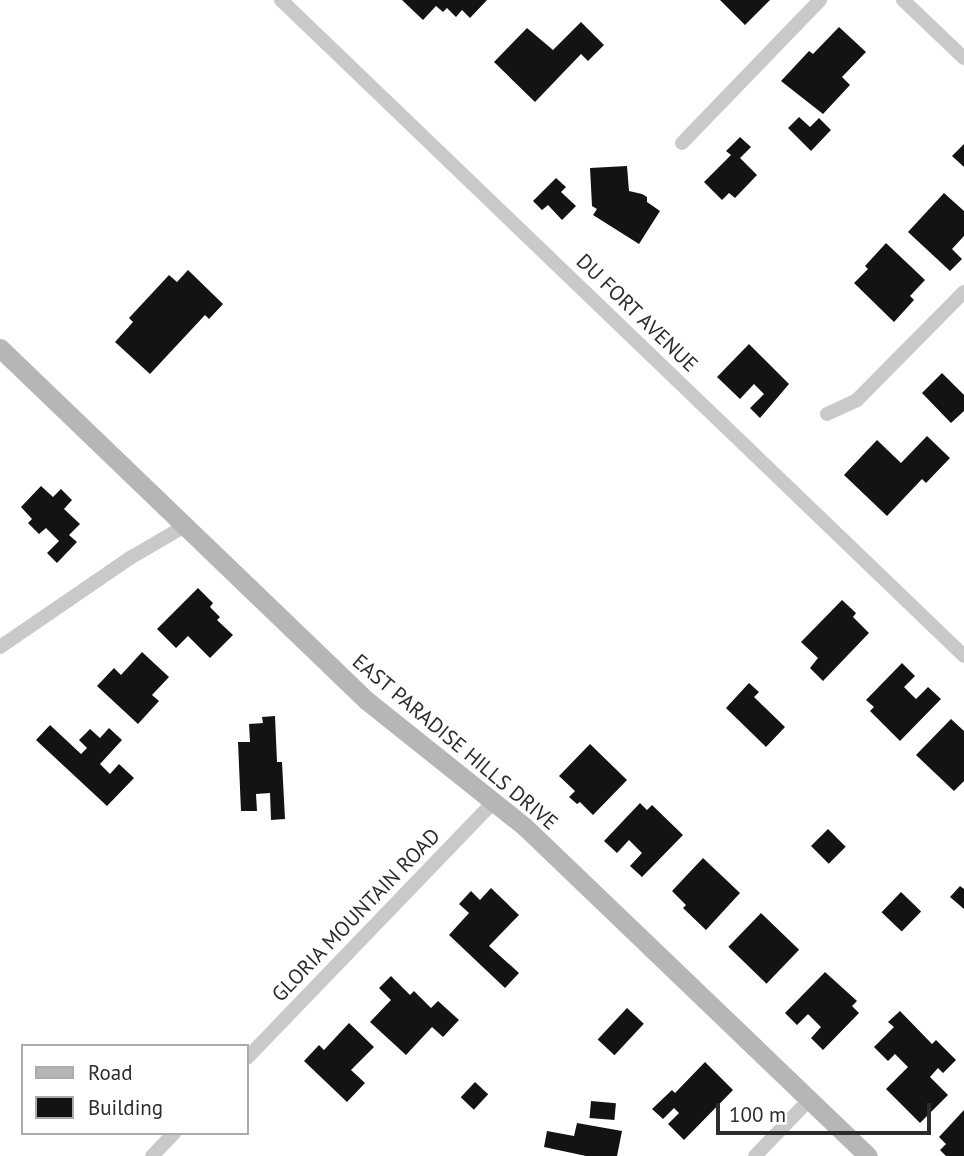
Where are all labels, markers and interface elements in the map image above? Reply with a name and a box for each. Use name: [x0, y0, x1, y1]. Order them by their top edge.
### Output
street label: DU FORT AVENUE: [571, 248, 703, 378]
street label: EAST PARADISE HILLS DRIVE: [347, 648, 563, 836]
street label: GLORIA MOUNTAIN ROAD: [266, 823, 446, 1007]
legend: [21, 1044, 248, 1135]
text: Road: [88, 1059, 132, 1086]
scale bar: [719, 1090, 934, 1134]
text: Building: [88, 1094, 163, 1121]
text: 100 m: [729, 1101, 786, 1128]

